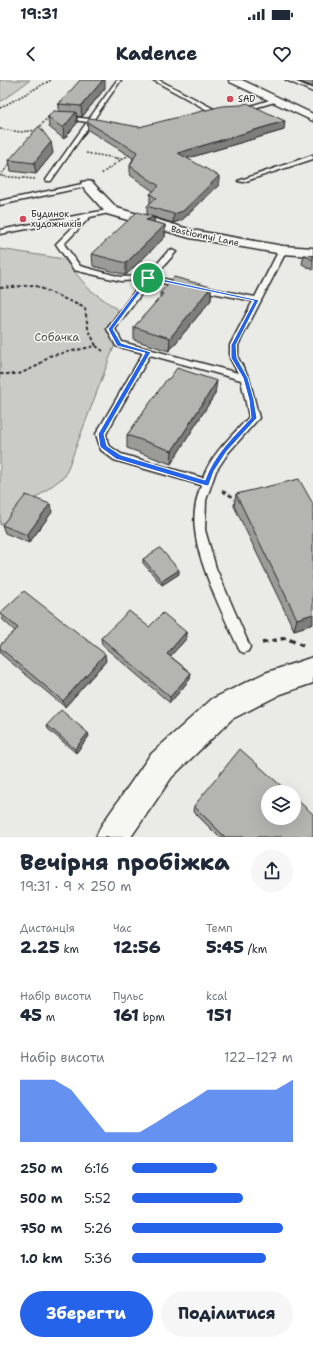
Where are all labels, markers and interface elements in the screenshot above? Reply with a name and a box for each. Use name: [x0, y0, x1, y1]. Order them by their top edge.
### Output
text: 19:31: [20, 4, 58, 24]
text: Kadence: [116, 42, 197, 66]
icon: back: [20, 43, 42, 65]
icon: heart: [271, 43, 293, 65]
place label: SAD: [238, 93, 255, 105]
marker: SAD: [225, 94, 235, 104]
place label: Будинок художників: [31, 208, 82, 230]
marker: Будинок художників: [18, 214, 28, 224]
street label: Bastionnyi Lane: [170, 223, 240, 249]
pin: [131, 261, 165, 295]
icon: arrive: [137, 267, 159, 289]
park label: Собачка: [35, 330, 80, 345]
map controls: [261, 785, 301, 825]
button: layers: [261, 785, 301, 825]
text: Вечірня пробіжка: [20, 848, 230, 877]
button: share: [251, 850, 293, 892]
text: 19:31 · 9 × 250 m: [20, 878, 131, 895]
text: Дистанція: [20, 921, 75, 936]
text: Час: [113, 921, 132, 936]
text: Темп: [206, 921, 233, 936]
text: 2.25: [20, 936, 60, 958]
text: 12:56: [113, 936, 161, 958]
text: 5:45: [206, 936, 244, 958]
text: km: [60, 942, 79, 957]
text: /km: [244, 942, 267, 957]
text: Набір висоти: [20, 989, 92, 1004]
text: Пульс: [113, 989, 144, 1004]
text: kcal: [206, 989, 227, 1004]
text: 45: [20, 1004, 42, 1026]
text: 161: [113, 1004, 139, 1026]
text: 151: [206, 1004, 232, 1026]
text: m: [42, 1010, 55, 1025]
text: bpm: [139, 1010, 165, 1025]
text: Набір висоти: [20, 1049, 105, 1066]
text: 122–127 m: [224, 1049, 293, 1066]
text: 250 m: [20, 1160, 63, 1177]
text: 6:16: [84, 1160, 109, 1177]
text: 500 m: [20, 1190, 63, 1207]
text: 5:52: [84, 1190, 111, 1207]
text: 750 m: [20, 1220, 62, 1237]
text: 5:26: [84, 1220, 112, 1237]
text: 1.0 km: [20, 1250, 62, 1267]
text: 5:36: [84, 1250, 112, 1267]
button: Зберегти: [20, 1291, 153, 1337]
button: Поділитися: [161, 1291, 293, 1337]

